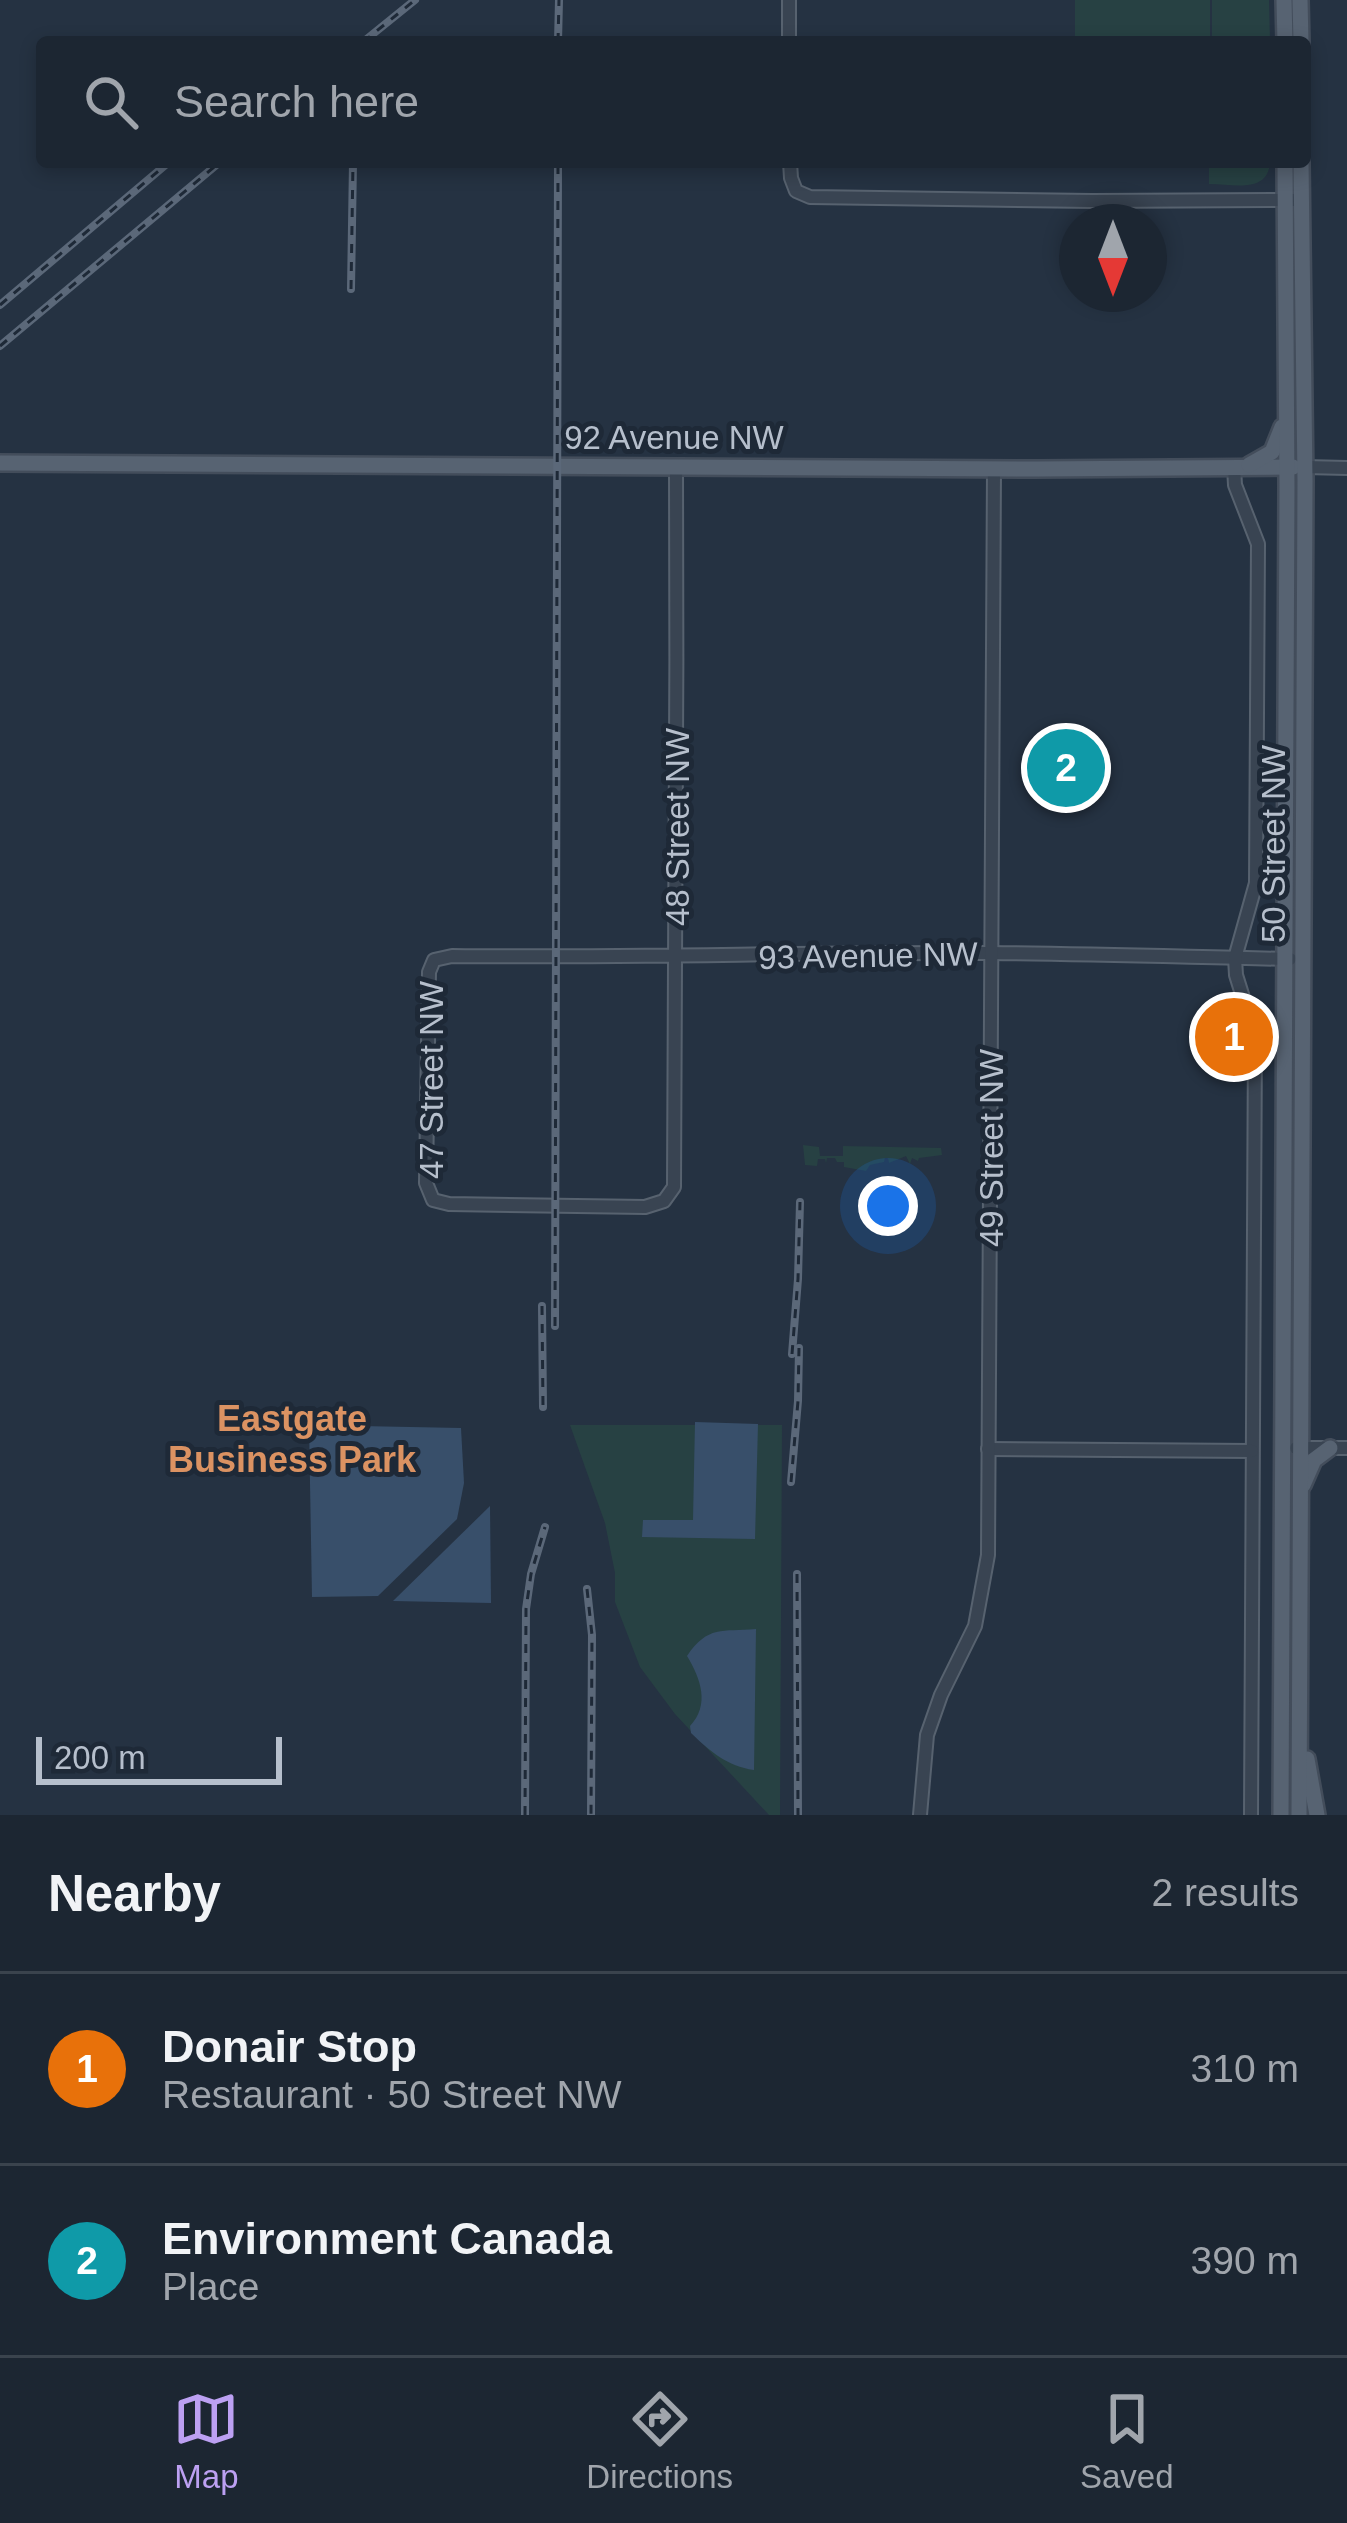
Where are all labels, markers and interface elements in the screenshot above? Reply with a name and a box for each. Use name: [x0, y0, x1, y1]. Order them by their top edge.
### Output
search box: [36, 36, 1311, 168]
icon: search: [78, 69, 144, 135]
text: Search here: [174, 76, 419, 127]
north arrow: [1059, 204, 1167, 312]
street label: 92 Avenue NW: [564, 419, 785, 456]
pin: 2: [1027, 723, 1105, 813]
street label: 48 Street NW: [659, 727, 696, 926]
street label: 50 Street NW: [1255, 744, 1292, 943]
street label: 93 Avenue NW: [758, 935, 979, 976]
street label: 47 Street NW: [413, 980, 450, 1179]
pin: 1: [1195, 992, 1273, 1082]
street label: 49 Street NW: [973, 1048, 1010, 1247]
your location: [858, 1176, 918, 1236]
district label: Eastgate Business Park: [168, 1398, 417, 1480]
scale bar: [36, 1731, 282, 1784]
text: 200 m: [54, 1739, 146, 1776]
text: Nearby: [48, 1865, 221, 1922]
text: 2 results: [1152, 1871, 1299, 1914]
text: Donair Stop: [162, 2021, 417, 2072]
text: 1: [76, 2047, 98, 2090]
text: 310 m: [1191, 2047, 1299, 2090]
text: Restaurant · 50 Street NW: [162, 2073, 622, 2116]
text: Environment Canada: [162, 2213, 612, 2264]
text: 2: [76, 2239, 98, 2282]
text: 390 m: [1191, 2239, 1299, 2282]
text: Place: [162, 2265, 260, 2308]
tab: Map: [173, 2386, 239, 2496]
tab: Directions: [586, 2386, 733, 2496]
tab: Saved: [1080, 2386, 1174, 2496]

